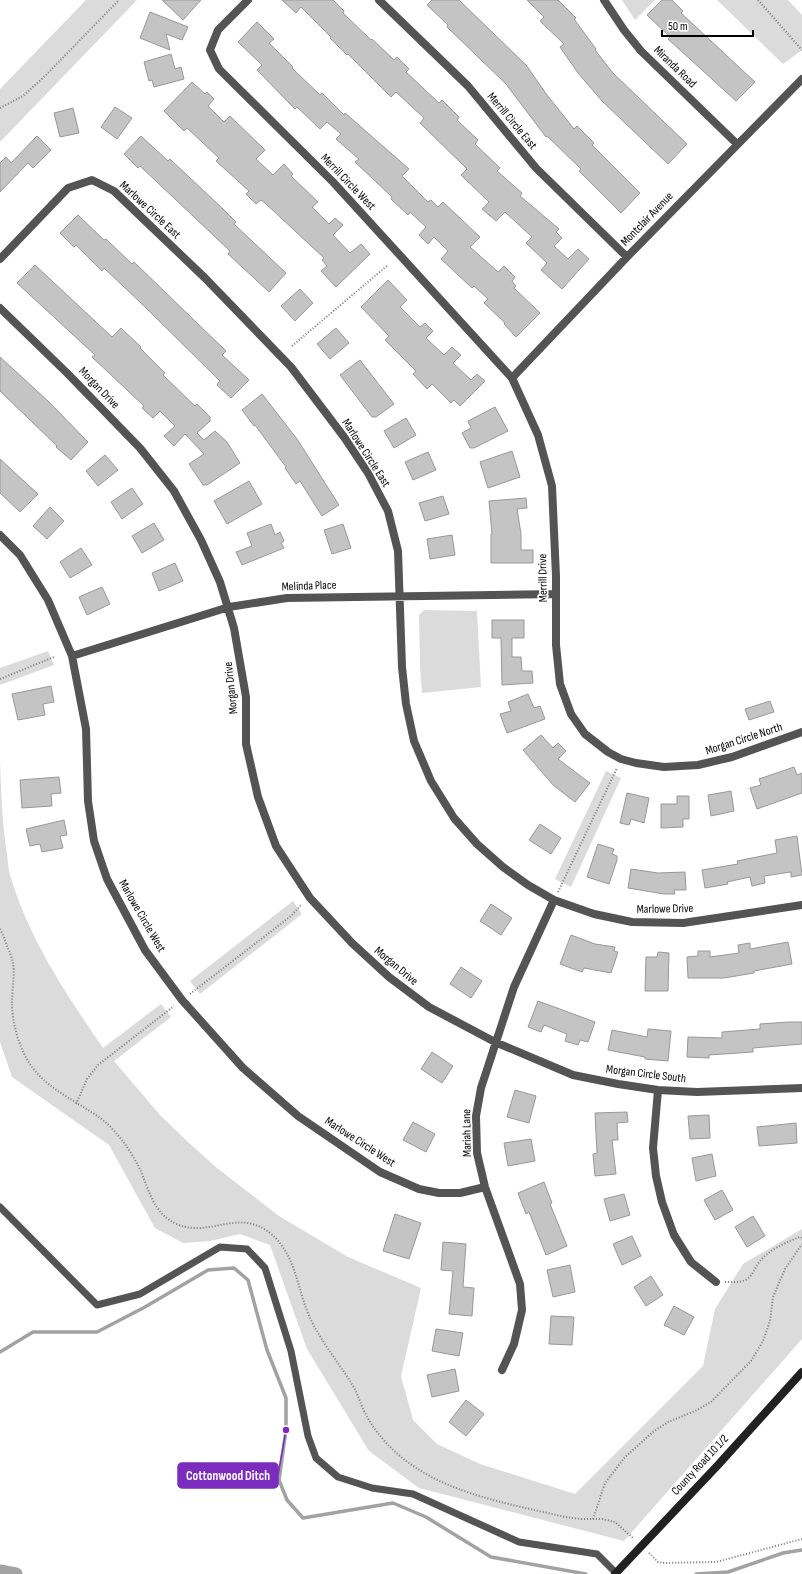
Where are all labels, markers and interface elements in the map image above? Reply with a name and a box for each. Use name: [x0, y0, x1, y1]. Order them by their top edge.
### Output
scale bar: [662, 12, 753, 38]
text: 50 m: [668, 19, 688, 34]
street label: Miranda Road: [650, 43, 700, 91]
street label: Merrill Circle East: [484, 89, 540, 153]
street label: Merrill Circle West: [317, 151, 379, 214]
street label: Marlowe Circle East: [116, 178, 184, 242]
street label: Montclair Avenue: [617, 189, 677, 249]
street label: Morgan Drive: [75, 364, 123, 412]
street label: Marlowe Circle East: [338, 416, 394, 490]
street label: Merrill Drive: [535, 554, 551, 602]
street label: Melinda Place: [281, 578, 337, 594]
street label: Morgan Drive: [221, 661, 241, 715]
street label: Morgan Circle North: [704, 719, 784, 759]
street label: Marlowe Circle West: [115, 877, 169, 955]
street label: Marlowe Drive: [637, 901, 694, 917]
street label: Morgan Drive: [371, 943, 421, 989]
street label: Morgan Circle South: [605, 1062, 687, 1086]
street label: Mariah Lane: [459, 1109, 475, 1157]
street label: Marlowe Circle West: [322, 1114, 398, 1171]
street label: County Road 10 1/2: [668, 1432, 732, 1498]
callout: Cottonwood Ditch: [178, 1463, 278, 1488]
text: Cottonwood Ditch: [186, 1468, 270, 1484]

